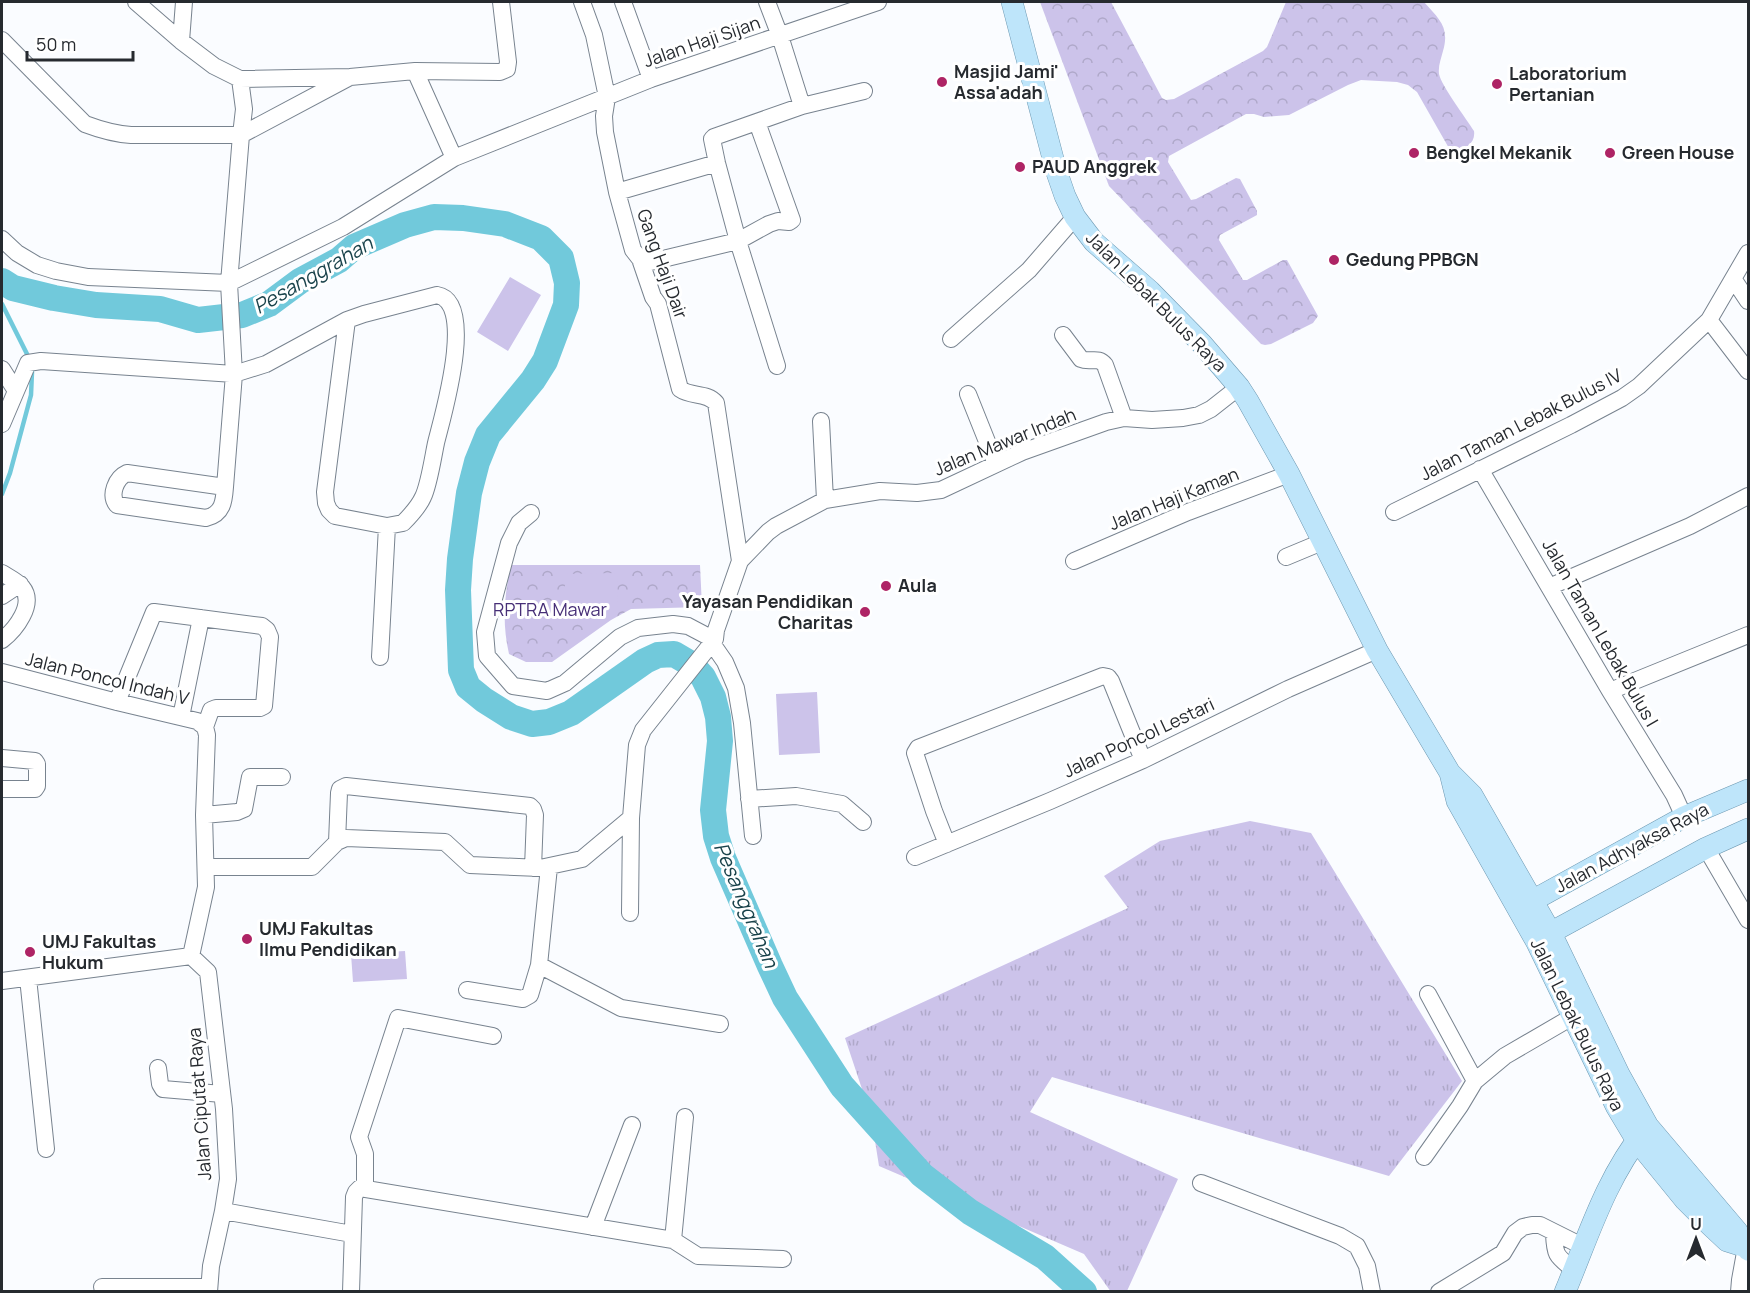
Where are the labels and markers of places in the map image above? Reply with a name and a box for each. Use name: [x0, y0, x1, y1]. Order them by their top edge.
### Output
place label: Masjid Jami' Assa'adah: [954, 59, 1059, 104]
place label: Laboratorium Pertanian: [1509, 61, 1627, 106]
marker: Masjid Jami' Assa'adah: [935, 75, 949, 89]
marker: Laboratorium Pertanian: [1490, 77, 1504, 91]
place label: Bengkel Mekanik: [1426, 140, 1573, 164]
place label: Green House: [1622, 140, 1735, 164]
marker: Bengkel Mekanik: [1407, 146, 1421, 160]
marker: Green House: [1603, 146, 1617, 160]
place label: PAUD Anggrek: [1032, 154, 1158, 178]
marker: PAUD Anggrek: [1013, 160, 1027, 174]
place label: Gedung PPBGN: [1346, 247, 1479, 271]
marker: Gedung PPBGN: [1327, 253, 1341, 267]
place label: Aula: [898, 573, 937, 597]
marker: Aula: [879, 579, 893, 593]
place label: Yayasan Pendidikan Charitas: [682, 589, 853, 634]
marker: Yayasan Pendidikan Charitas: [858, 605, 872, 619]
place label: UMJ Fakultas Ilmu Pendidikan: [259, 916, 397, 961]
place label: UMJ Fakultas Hukum: [42, 929, 157, 974]
marker: UMJ Fakultas Ilmu Pendidikan: [240, 932, 254, 946]
marker: UMJ Fakultas Hukum: [23, 945, 37, 959]

